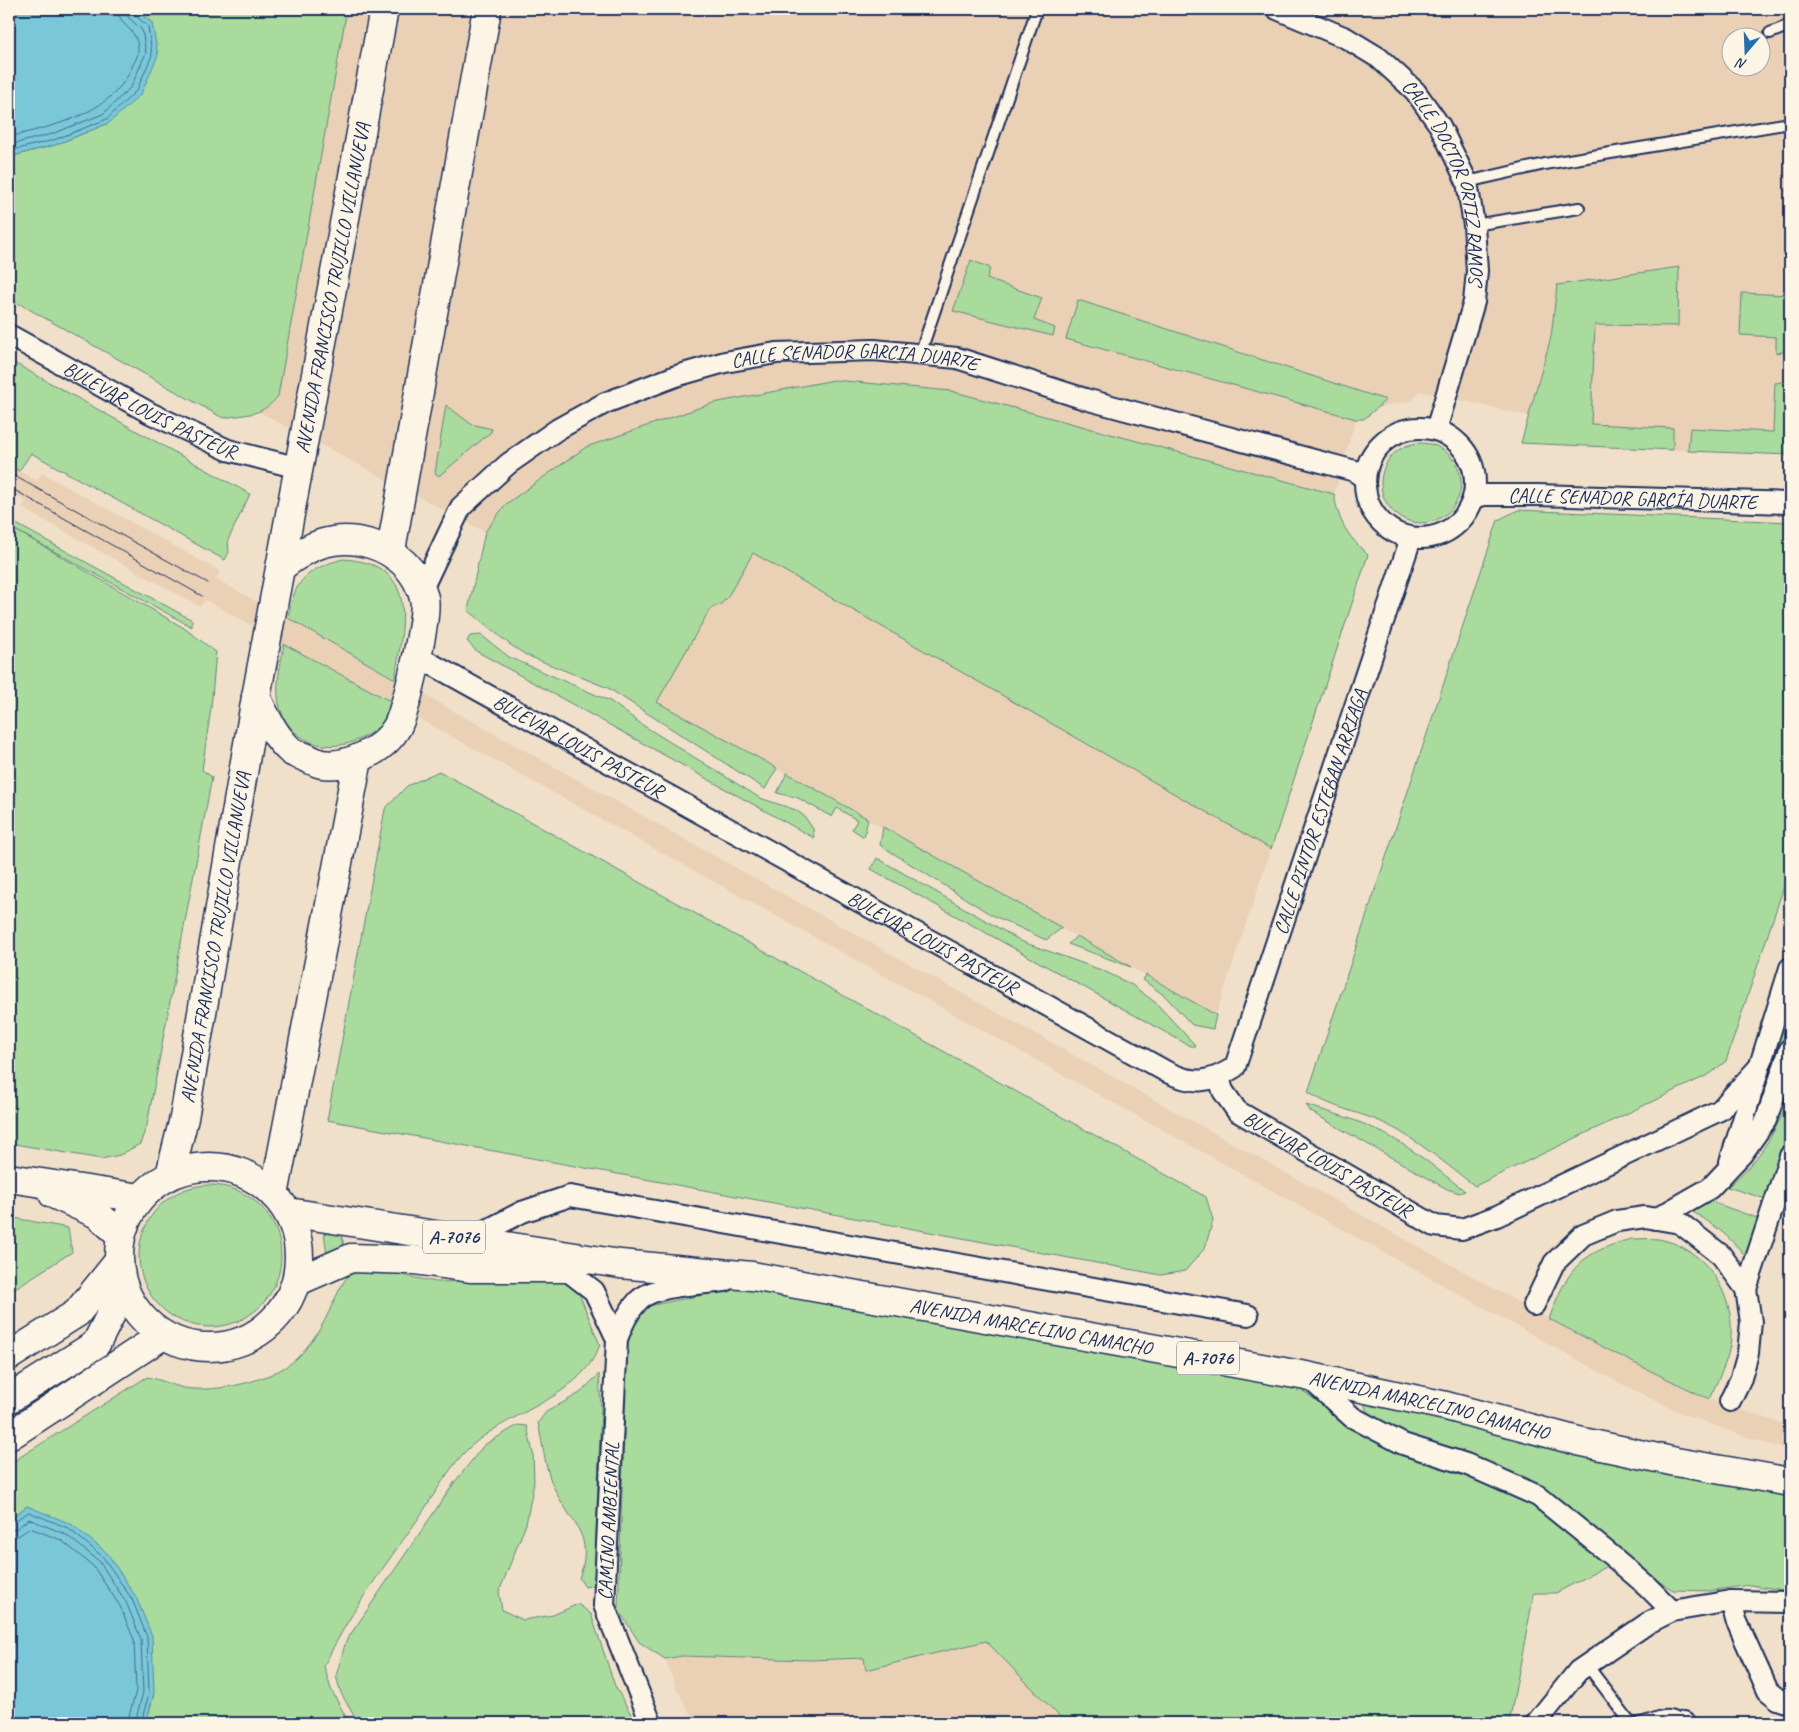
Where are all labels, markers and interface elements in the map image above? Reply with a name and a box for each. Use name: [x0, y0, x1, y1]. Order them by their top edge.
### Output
north arrow: [1722, 28, 1772, 78]
text: N: [1733, 54, 1749, 73]
street label: CALLE DOCTOR ORTIZ RAMOS: [1397, 73, 1490, 290]
street label: AVENIDA FRANCISCO TRUJILLO VILLANUEVA: [289, 120, 375, 455]
street label: CALLE SENADOR GARCÍA DUARTE: [729, 337, 984, 377]
street label: BULEVAR LOUIS PASTEUR: [59, 355, 241, 465]
street label: CALLE SENADOR GARCÍA DUARTE: [1508, 482, 1760, 515]
street label: CALLE PINTOR ESTEBAN ARRIAGA: [1268, 685, 1373, 937]
street label: BULEVAR LOUIS PASTEUR: [489, 688, 670, 804]
street label: AVENIDA FRANCISCO TRUJILLO VILLANUEVA: [174, 769, 256, 1105]
street label: BULEVAR LOUIS PASTEUR: [843, 885, 1025, 1001]
street label: BULEVAR LOUIS PASTEUR: [1239, 1105, 1419, 1224]
road number: A-7076: [423, 1220, 485, 1254]
street label: AVENIDA MARCELINO CAMACHO: [908, 1292, 1156, 1361]
road number: A-7076: [1177, 1342, 1239, 1375]
street label: AVENIDA MARCELINO CAMACHO: [1307, 1365, 1553, 1446]
street label: CAMINO AMBIENTAL: [592, 1441, 624, 1601]

